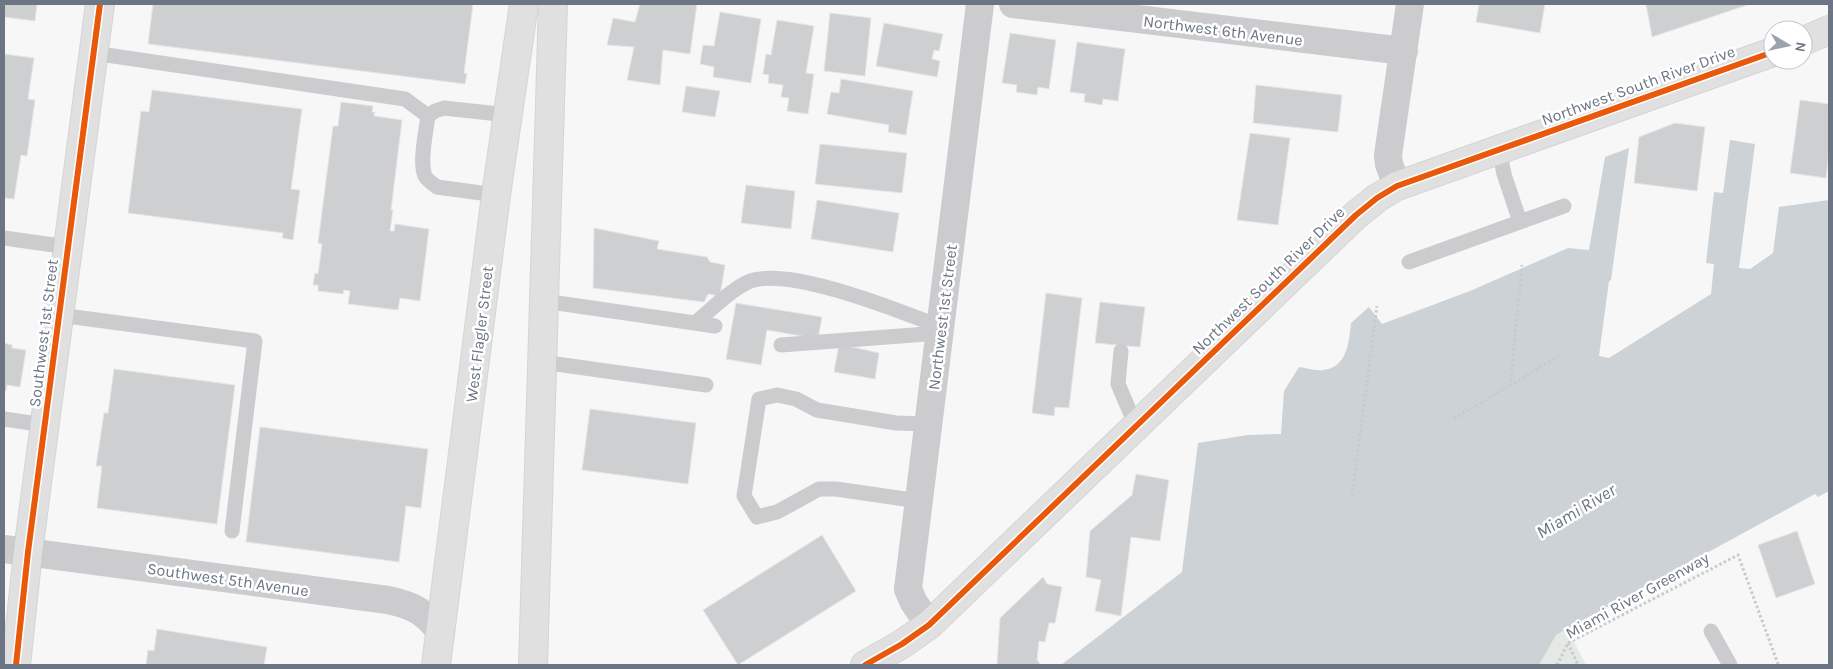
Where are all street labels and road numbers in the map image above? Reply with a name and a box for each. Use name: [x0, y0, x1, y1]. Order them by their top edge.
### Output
street label: Northwest 6th Avenue: [1142, 11, 1304, 50]
street label: Northwest South River Drive: [1539, 42, 1738, 129]
street label: Northwest South River Drive: [1188, 202, 1349, 358]
street label: Northwest 1st Street: [924, 243, 961, 391]
street label: Southwest 1st Street: [25, 258, 62, 408]
street label: West Flagler Street: [462, 265, 497, 403]
street label: Miami River Greenway: [1562, 548, 1713, 643]
street label: Southwest 5th Avenue: [146, 559, 310, 600]

